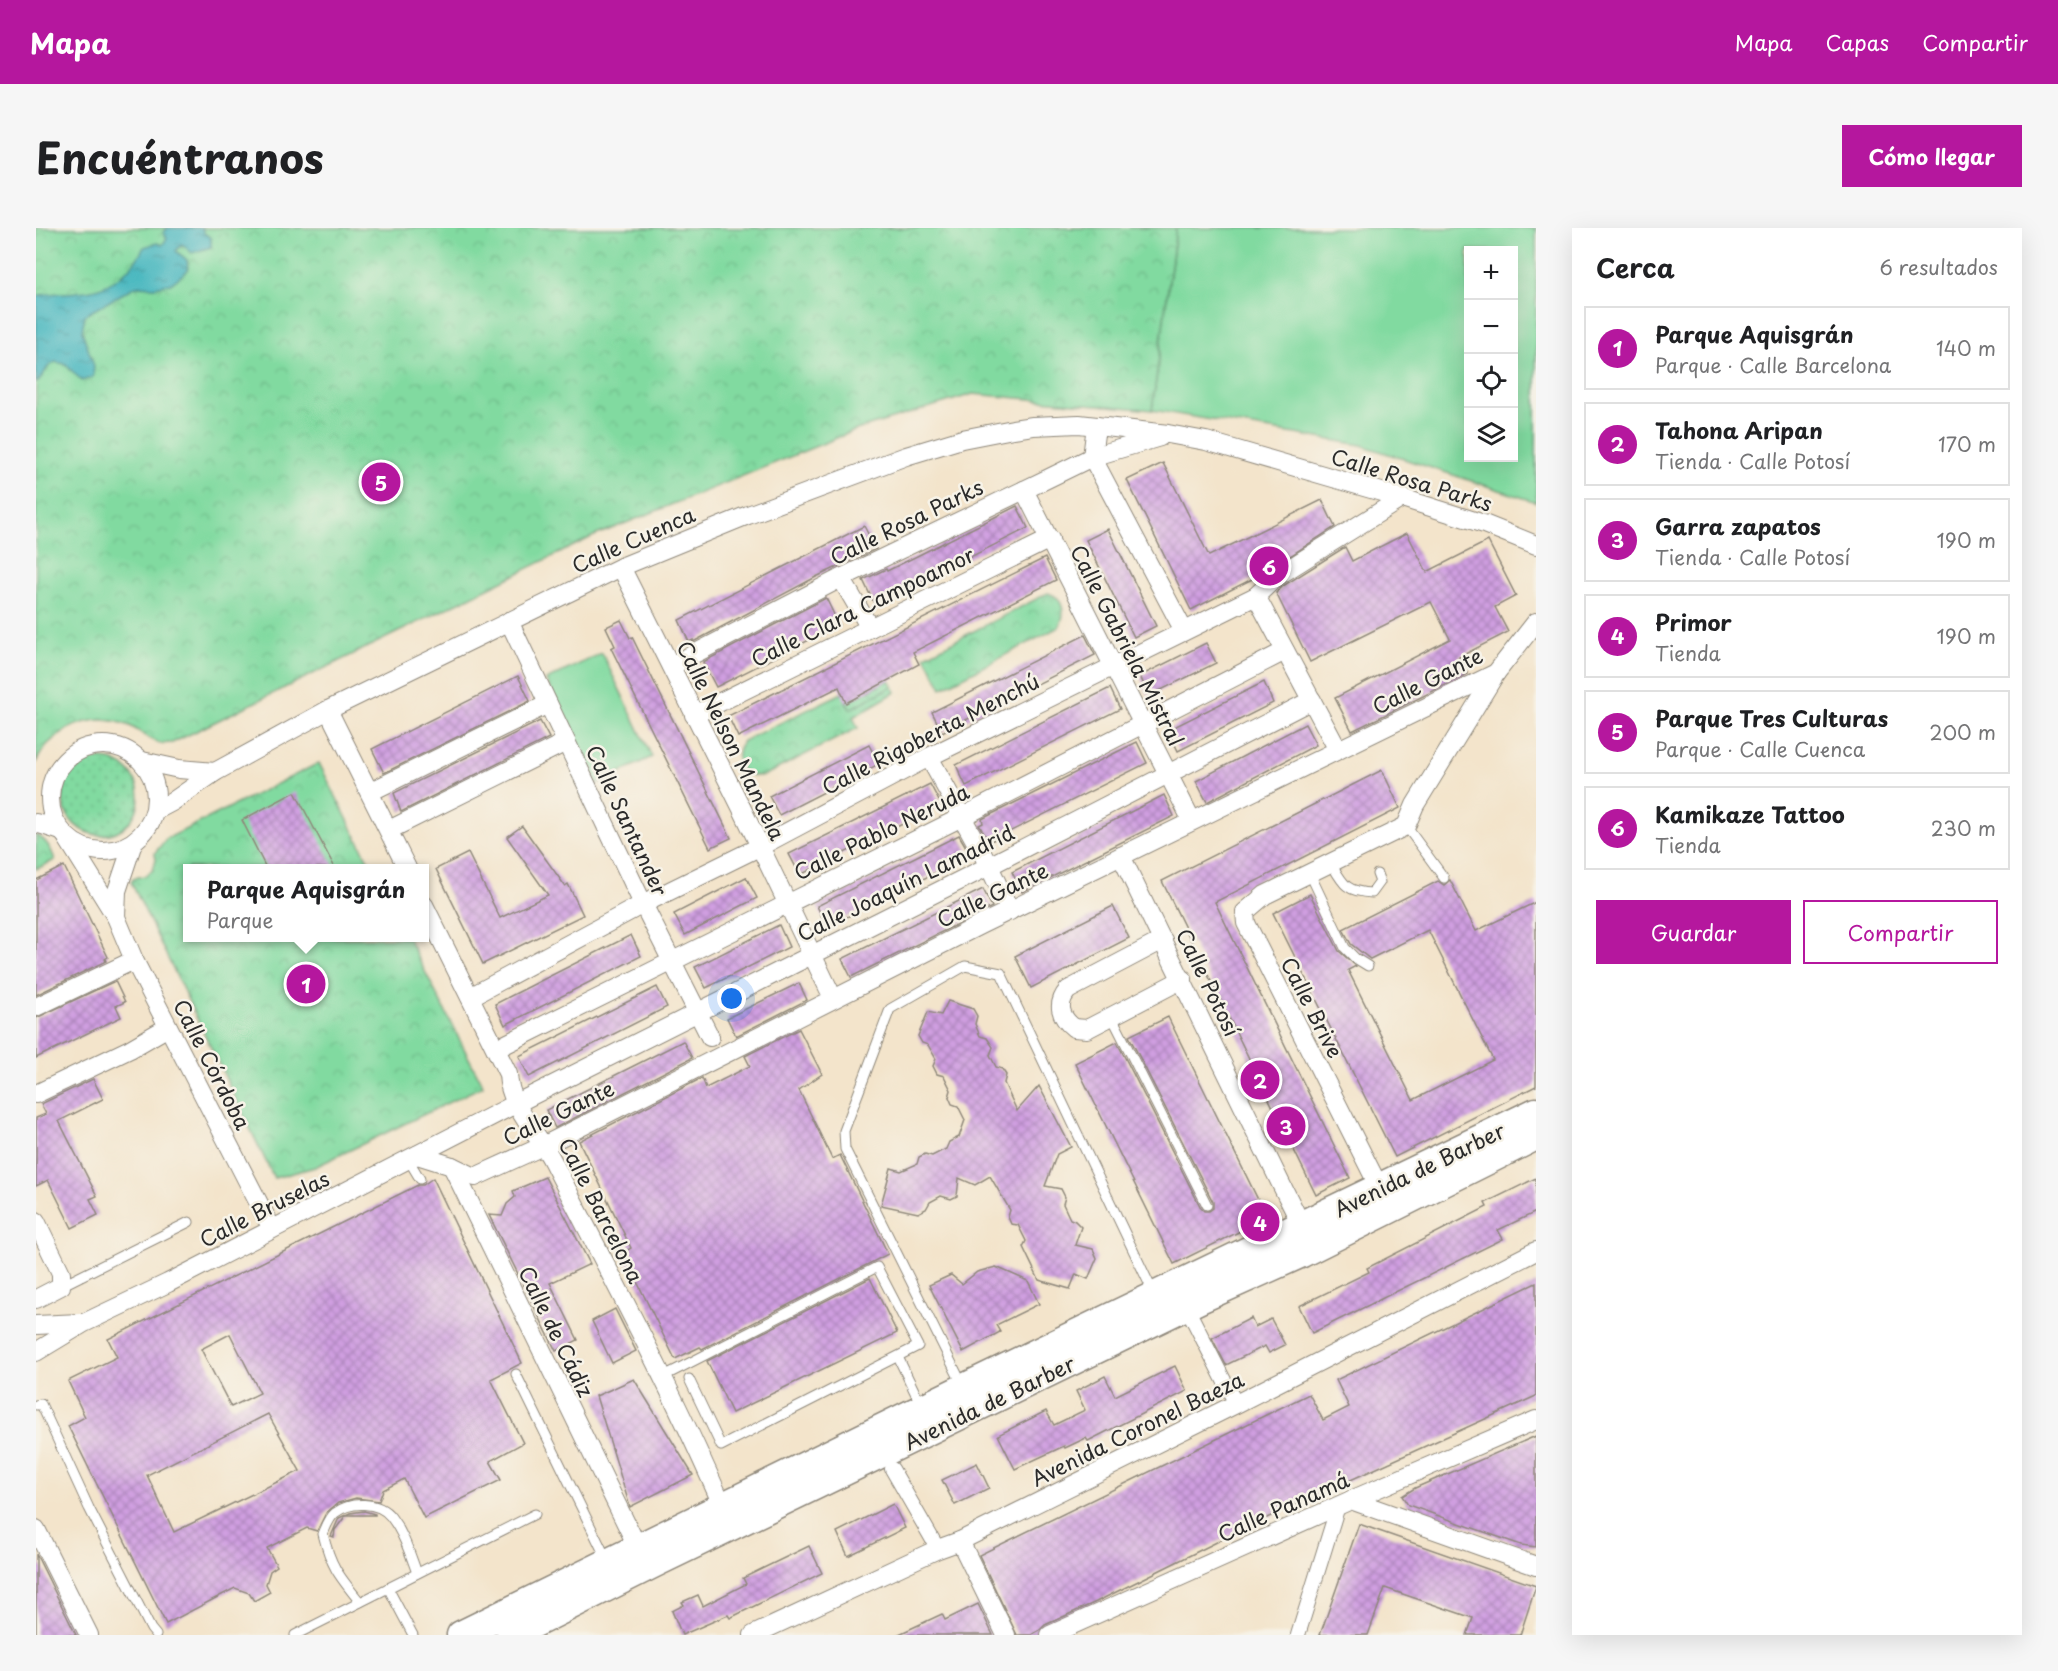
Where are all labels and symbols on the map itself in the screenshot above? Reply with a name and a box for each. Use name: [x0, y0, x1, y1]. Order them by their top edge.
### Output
street label: Calle Rosa Parks: [1327, 439, 1497, 519]
pin: 5: [362, 460, 400, 504]
street label: Calle Rosa Parks: [824, 470, 988, 572]
street label: Calle Cuenca: [566, 497, 700, 581]
street label: Calle Clara Campoamor: [745, 538, 979, 674]
street label: Calle Gabriela Mistral: [1063, 539, 1193, 751]
pin: 6: [1250, 544, 1288, 588]
street label: Calle Nelson Mandela: [670, 635, 794, 845]
street label: Calle Gante: [1366, 638, 1488, 722]
street label: Calle Rigoberta Menchú: [816, 664, 1044, 802]
street label: Calle Santander: [579, 739, 677, 901]
street label: Calle Pablo Neruda: [788, 775, 974, 887]
street label: Calle Joaquín Lamadrid: [791, 815, 1019, 949]
street label: Calle Gante: [931, 853, 1053, 935]
street label: Calle Potosí: [1169, 923, 1249, 1041]
street label: Calle Brive: [1274, 951, 1352, 1063]
pin: 1: [286, 962, 326, 1006]
your location: [717, 984, 746, 1013]
street label: Calle Córdoba: [166, 993, 260, 1135]
pin: 2: [1240, 1058, 1280, 1102]
street label: Calle Gante: [497, 1071, 619, 1153]
pin: 3: [1266, 1104, 1306, 1148]
street label: Avenida de Barber: [1328, 1114, 1510, 1224]
street label: Calle Barcelona: [552, 1132, 652, 1288]
street label: Calle Bruselas: [193, 1162, 335, 1254]
pin: 4: [1240, 1200, 1280, 1244]
street label: Calle de Cádiz: [511, 1260, 603, 1402]
street label: Avenida de Barber: [898, 1347, 1080, 1457]
street label: Avenida Coronel Baeza: [1025, 1363, 1249, 1493]
street label: Calle Panamá: [1212, 1462, 1355, 1549]

